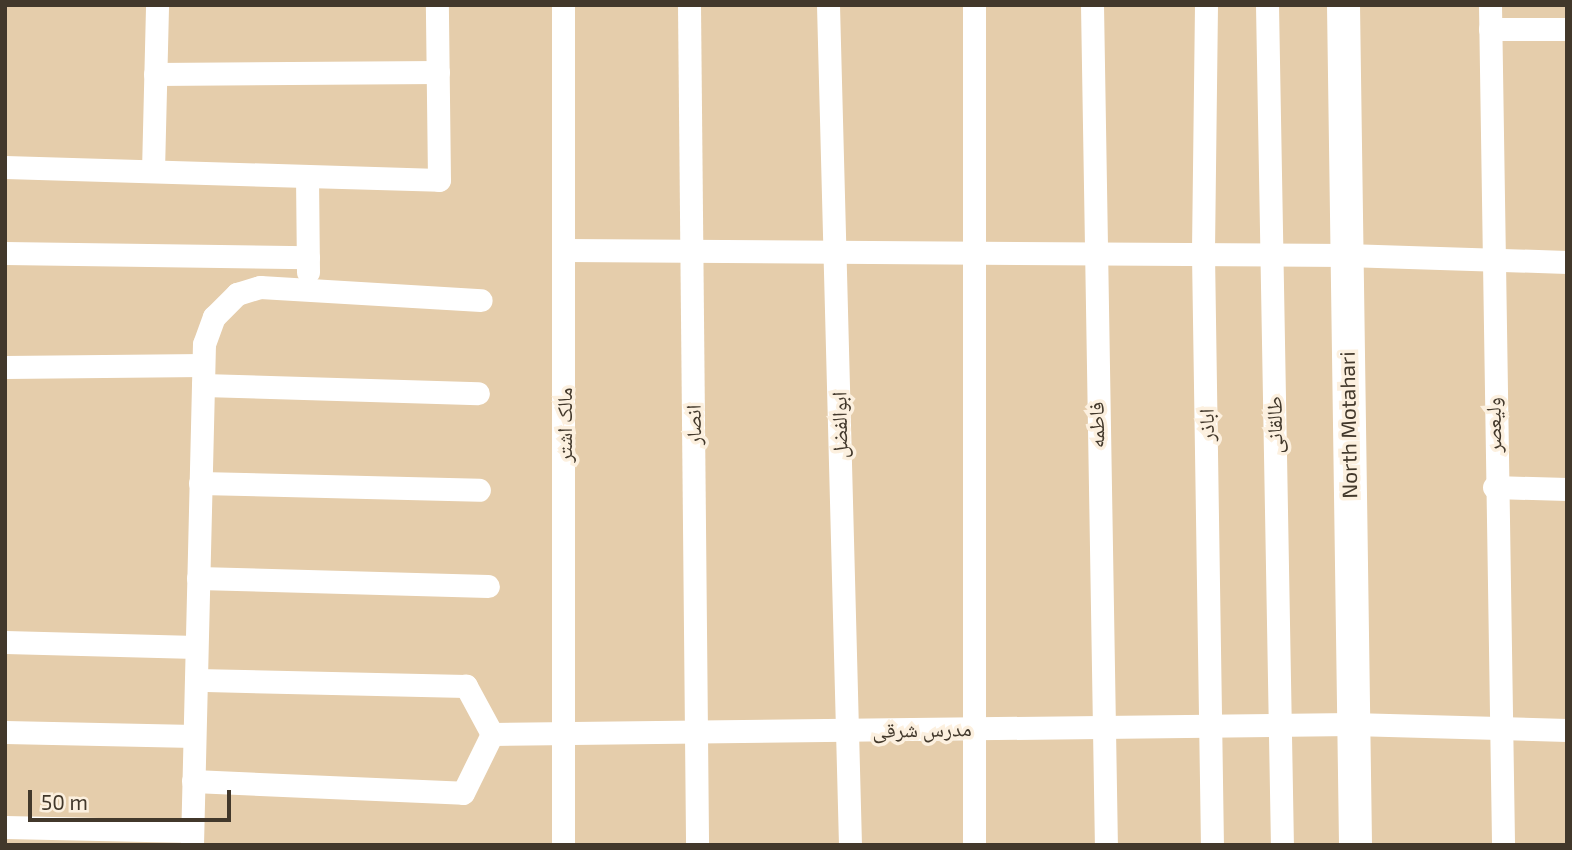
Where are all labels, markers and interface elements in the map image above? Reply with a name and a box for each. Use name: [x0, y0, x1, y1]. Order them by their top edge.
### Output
street label: North Motahari: [1334, 351, 1362, 499]
street label: مالک اشتر: [551, 387, 577, 463]
street label: ابوالفضل: [826, 391, 852, 459]
street label: طالقانی: [1261, 396, 1287, 454]
street label: ولیعصر: [1480, 397, 1506, 453]
street label: فاطمه: [1083, 402, 1109, 448]
street label: انصار: [680, 405, 706, 445]
street label: اباذر: [1193, 408, 1219, 442]
street label: مدرس شرقی: [872, 716, 972, 742]
scale bar: [32, 776, 234, 820]
text: 50 m: [41, 789, 88, 814]

